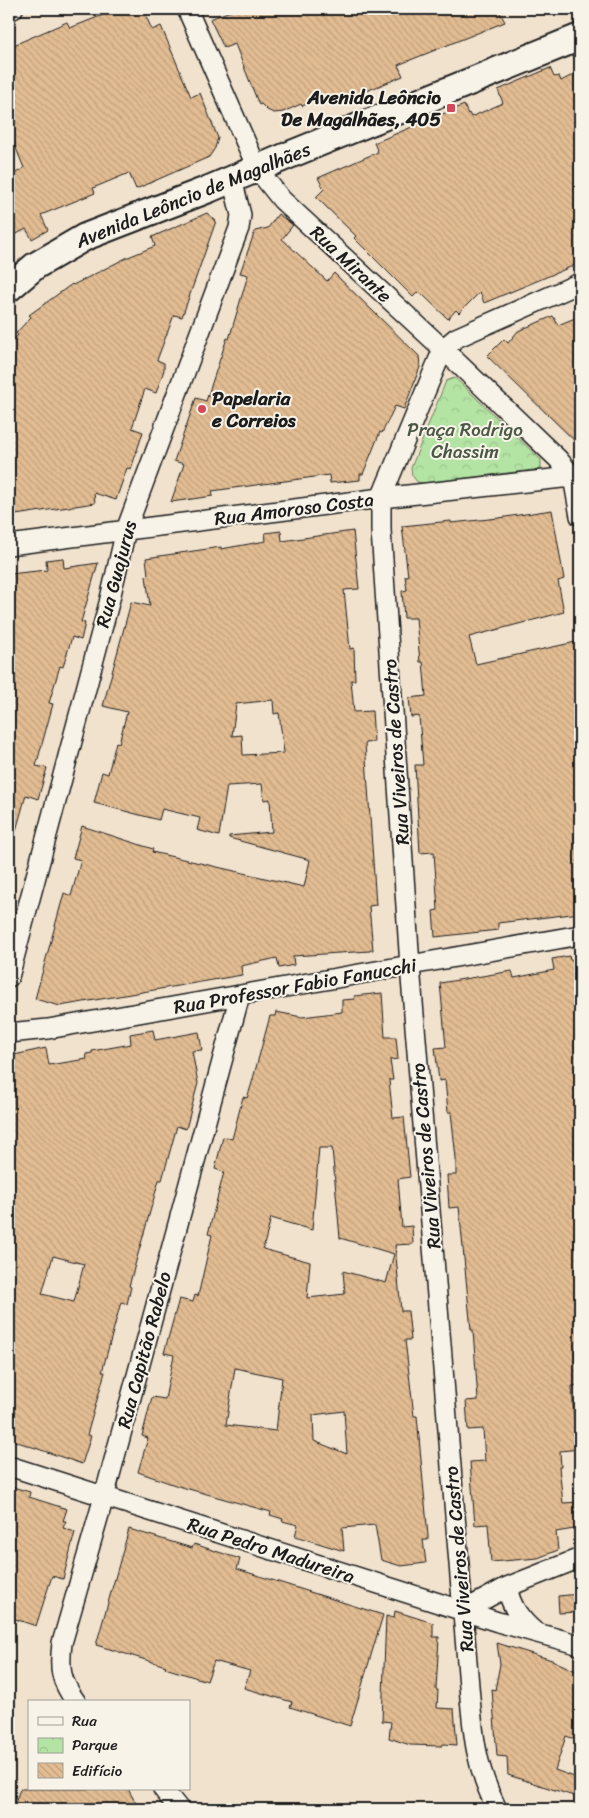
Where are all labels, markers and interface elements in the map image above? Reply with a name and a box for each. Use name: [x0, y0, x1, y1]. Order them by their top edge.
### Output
place label: Avenida Leôncio De Magalhães, 405: [281, 81, 442, 136]
marker: Avenida Leôncio De Magalhães, 405: [445, 102, 457, 114]
street label: Avenida Leôncio de Magalhães: [70, 133, 316, 258]
street label: Rua Mirante: [302, 217, 400, 311]
place label: Papelaria e Correios: [211, 382, 297, 437]
marker: Papelaria e Correios: [196, 403, 208, 415]
park label: Praça Rodrigo Chassim: [407, 413, 523, 468]
street label: Rua Amoroso Costa: [212, 483, 376, 535]
street label: Rua Guajurus: [86, 516, 146, 631]
street label: Rua Viveiros de Castro: [373, 658, 419, 846]
street label: Rua Professor Fabio Fanucchi: [171, 948, 420, 1024]
street label: Rua Viveiros de Castro: [401, 1062, 451, 1250]
street label: Rua Capitão Rabelo: [107, 1267, 181, 1432]
street label: Rua Viveiros de Castro: [434, 1465, 484, 1653]
street label: Rua Pedro Madureira: [183, 1507, 359, 1593]
legend: [28, 1700, 190, 1790]
text: Rua: [72, 1708, 97, 1734]
text: Parque: [72, 1732, 117, 1758]
text: Edifício: [72, 1758, 123, 1784]

